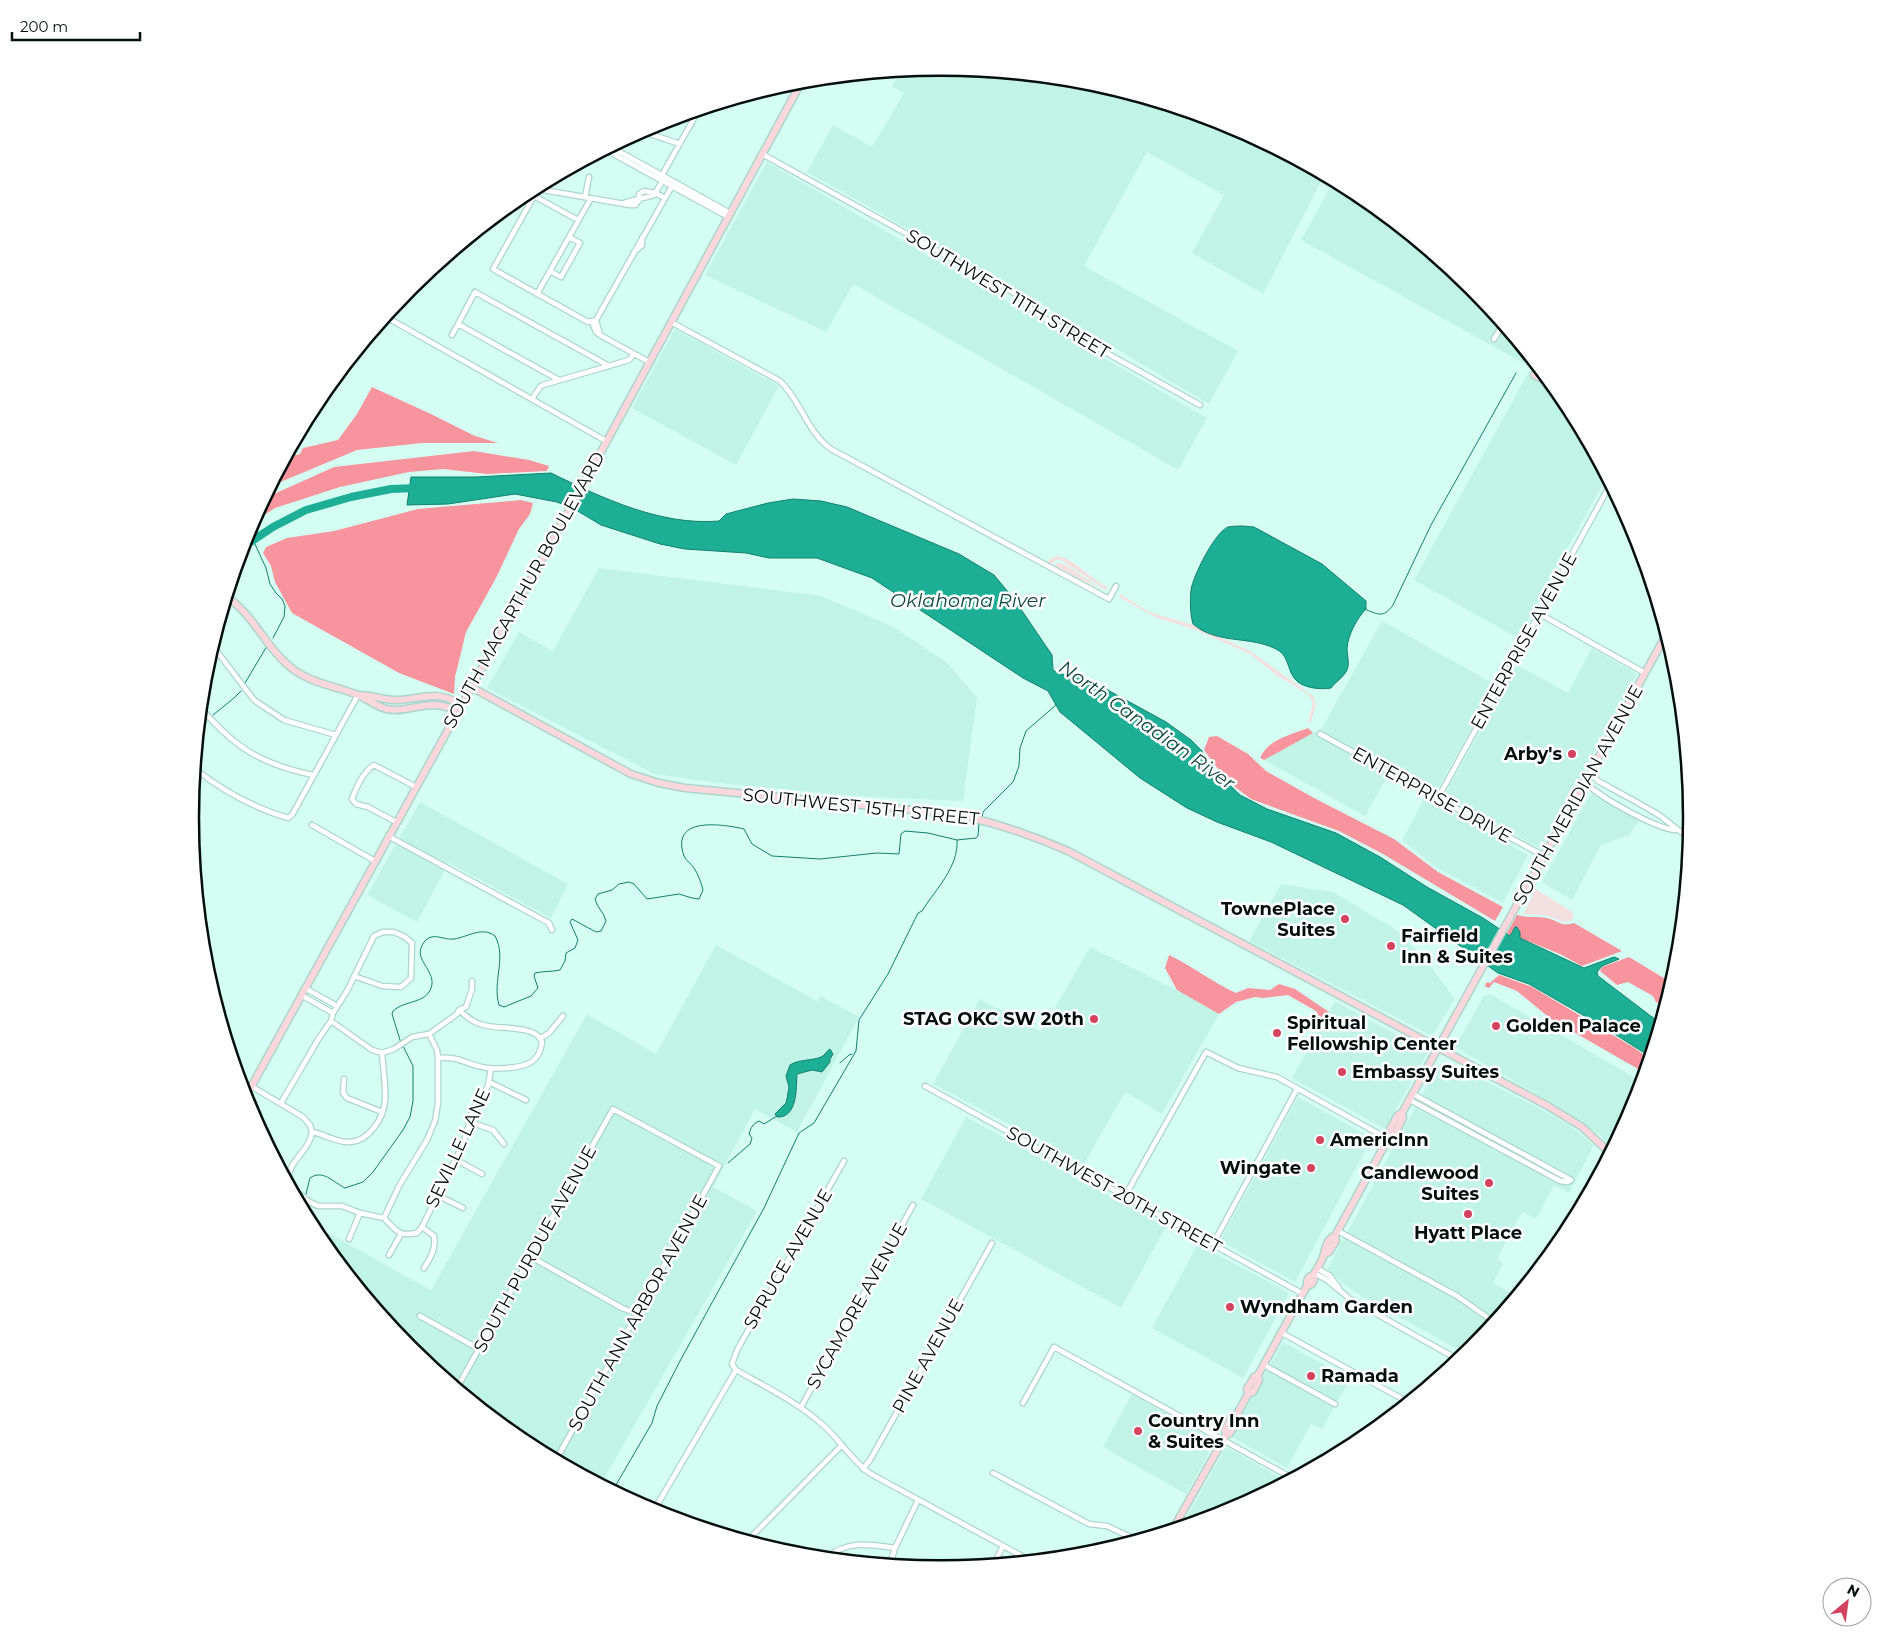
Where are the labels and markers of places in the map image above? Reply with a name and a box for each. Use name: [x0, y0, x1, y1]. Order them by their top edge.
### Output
place label: Arby's: [1503, 743, 1562, 765]
marker: Arby's: [1566, 748, 1578, 760]
place label: TownePlace Suites: [1221, 898, 1335, 941]
marker: TownePlace Suites: [1339, 913, 1351, 925]
place label: Fairfield Inn & Suites: [1401, 925, 1513, 968]
marker: Fairfield Inn & Suites: [1385, 940, 1397, 952]
place label: STAG OKC SW 20th: [903, 1008, 1084, 1030]
place label: Spiritual Fellowship Center: [1287, 1012, 1457, 1055]
marker: STAG OKC SW 20th: [1088, 1013, 1100, 1025]
place label: Golden Palace: [1506, 1015, 1641, 1037]
marker: Golden Palace: [1490, 1020, 1502, 1032]
marker: Spiritual Fellowship Center: [1271, 1027, 1283, 1039]
place label: Embassy Suites: [1352, 1061, 1499, 1083]
marker: Embassy Suites: [1336, 1066, 1348, 1078]
place label: AmericInn: [1329, 1129, 1429, 1151]
marker: AmericInn: [1314, 1134, 1326, 1146]
place label: Wingate: [1220, 1157, 1301, 1179]
marker: Wingate: [1305, 1162, 1317, 1174]
place label: Candlewood Suites: [1361, 1162, 1479, 1205]
marker: Candlewood Suites: [1483, 1177, 1495, 1189]
marker: Hyatt Place: [1462, 1208, 1474, 1220]
place label: Hyatt Place: [1414, 1222, 1522, 1244]
place label: Wyndham Garden: [1240, 1296, 1413, 1318]
marker: Wyndham Garden: [1224, 1301, 1236, 1313]
place label: Ramada: [1321, 1365, 1399, 1387]
marker: Ramada: [1305, 1370, 1317, 1382]
place label: Country Inn & Suites: [1148, 1410, 1260, 1453]
marker: Country Inn & Suites: [1132, 1425, 1144, 1437]

